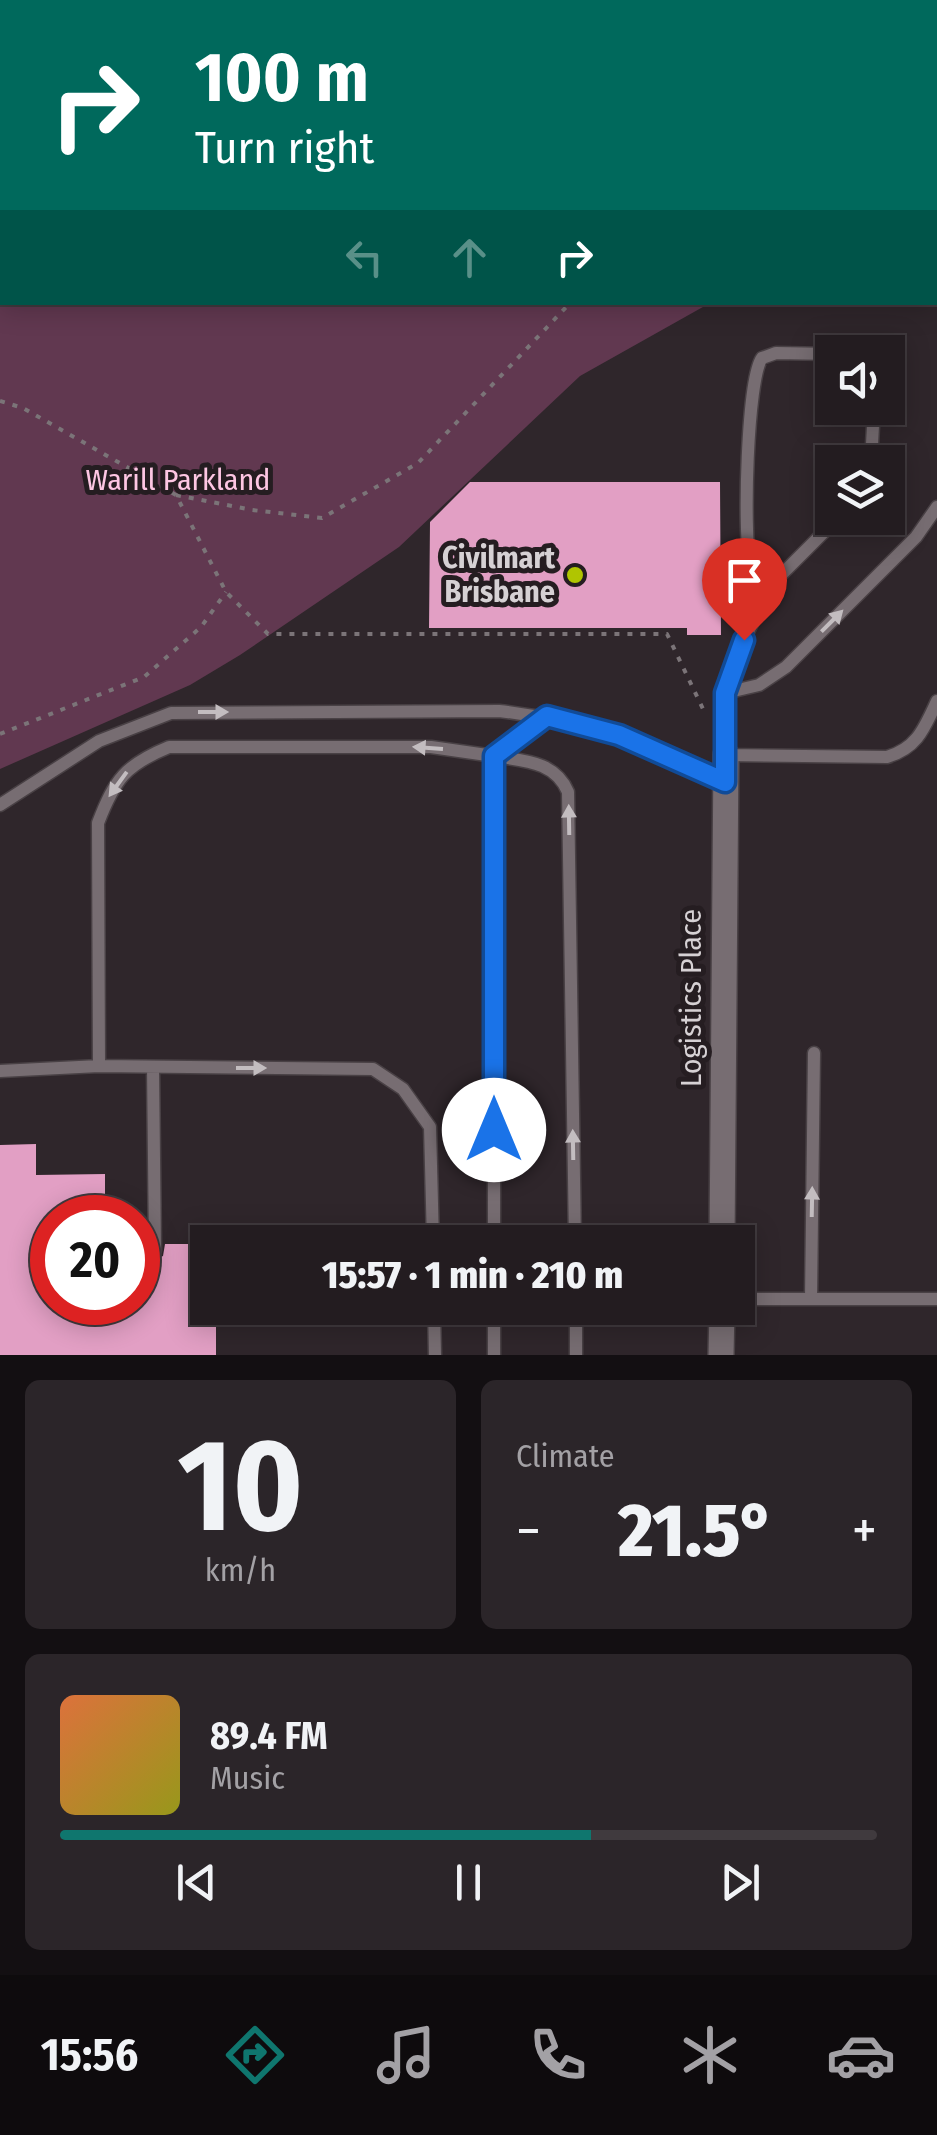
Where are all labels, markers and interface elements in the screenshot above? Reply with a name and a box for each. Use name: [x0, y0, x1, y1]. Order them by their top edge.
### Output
text: 100 m: [195, 36, 369, 120]
icon: right: [30, 40, 160, 170]
text: Turn right: [195, 121, 374, 175]
icon: left: [337, 230, 392, 285]
icon: ahead: [442, 230, 497, 285]
icon: right: [547, 230, 602, 285]
map controls: [815, 335, 905, 535]
button: sound: [815, 335, 905, 425]
button: layers: [815, 445, 905, 535]
park label: Warill Parkland: [86, 462, 270, 498]
pin: [702, 538, 787, 641]
place label: Civilmart Brisbane: [442, 540, 555, 610]
icon: arrive: [717, 553, 772, 608]
marker: Civilmart Brisbane: [564, 564, 586, 586]
one-way arrow: [820, 610, 844, 633]
one-way arrow: [198, 704, 230, 720]
one-way arrow: [412, 740, 444, 756]
one-way arrow: [109, 770, 128, 797]
one-way arrow: [560, 804, 576, 836]
street label: Logistics Place: [673, 909, 709, 1087]
one-way arrow: [235, 1060, 267, 1076]
position arrow: [442, 1078, 546, 1182]
one-way arrow: [565, 1129, 581, 1161]
one-way arrow: [804, 1185, 820, 1217]
speed limit sign: 20: [30, 1195, 160, 1325]
text: 15:57 · 1 min · 210 m: [322, 1252, 623, 1298]
text: 10: [178, 1408, 303, 1564]
text: Climate: [516, 1437, 615, 1475]
text: 21.5°: [618, 1486, 775, 1576]
text: −: [516, 1498, 541, 1564]
text: +: [852, 1498, 877, 1564]
text: km/h: [205, 1551, 276, 1589]
text: 89.4 FM: [210, 1713, 328, 1759]
text: Music: [210, 1759, 285, 1797]
icon: previous: [169, 1855, 224, 1910]
icon: pause: [441, 1855, 496, 1910]
icon: next: [713, 1855, 768, 1910]
icon: directions: [220, 2020, 290, 2090]
icon: music: [371, 2020, 441, 2090]
icon: phone: [523, 2020, 593, 2090]
icon: climate: [675, 2020, 745, 2090]
icon: car: [826, 2020, 896, 2090]
text: 15:56: [41, 2028, 138, 2082]

